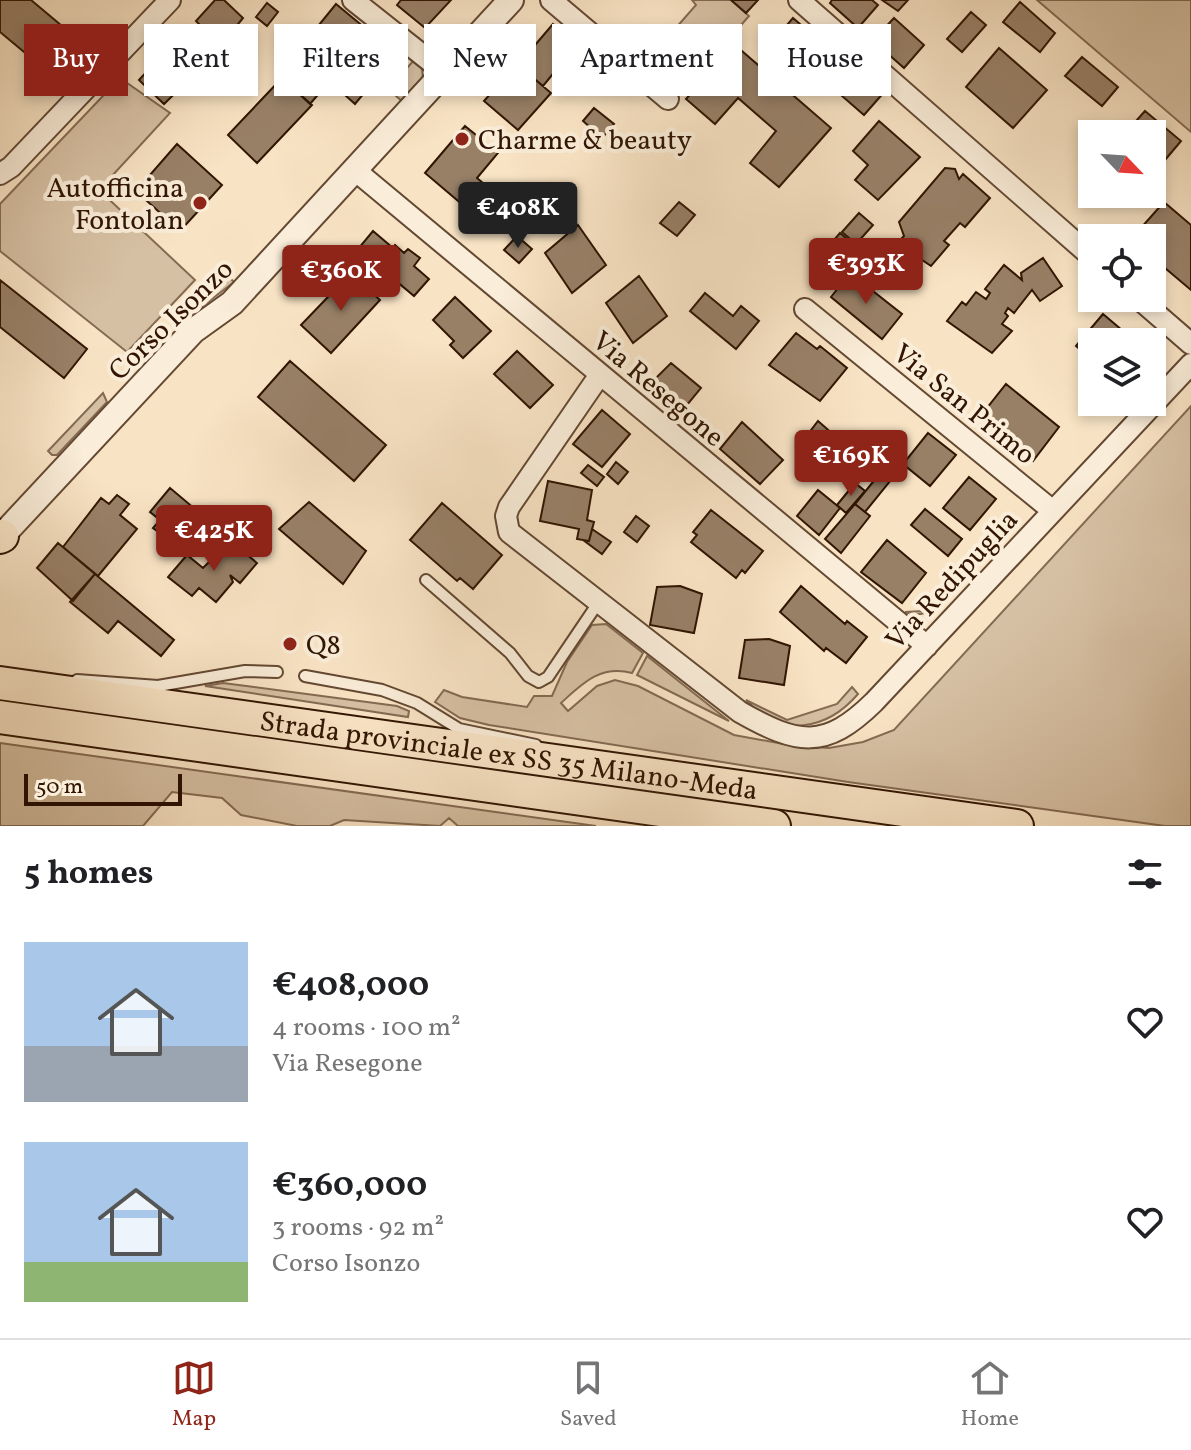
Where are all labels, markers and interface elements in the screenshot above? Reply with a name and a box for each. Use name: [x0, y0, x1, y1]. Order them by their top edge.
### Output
chip: Buy: [24, 24, 128, 96]
chip: Rent: [144, 24, 258, 96]
chip: Filters: [274, 24, 408, 96]
chip: New: [424, 24, 536, 96]
chip: Apartment: [552, 24, 742, 96]
chip: House: [758, 24, 891, 96]
north arrow: [1078, 120, 1166, 208]
map controls: [1078, 120, 1166, 416]
place label: Charme & beauty: [478, 122, 692, 161]
marker: Charme & beauty: [453, 130, 471, 148]
place label: Autofficina Fontolan: [46, 170, 184, 241]
pin: €408K: [462, 182, 574, 250]
text: €408K: [476, 190, 560, 226]
marker: Autofficina Fontolan: [191, 194, 209, 212]
button: locate: [1078, 224, 1166, 312]
pin: €393K: [810, 238, 922, 306]
pin: €360K: [285, 245, 397, 313]
text: €393K: [827, 246, 905, 282]
street label: Corso Isonzo: [101, 251, 243, 390]
text: €360K: [300, 253, 382, 289]
street label: Via Resegone: [583, 323, 732, 457]
button: layers: [1078, 328, 1166, 416]
street label: Via San Primo: [884, 335, 1043, 475]
pin: €169K: [795, 430, 907, 498]
text: €169K: [812, 438, 890, 474]
street label: Via Redipuglia: [878, 502, 1028, 659]
pin: €425K: [158, 505, 270, 573]
text: €425K: [174, 513, 254, 549]
place label: Q8: [306, 627, 341, 666]
marker: Q8: [281, 635, 299, 653]
street label: Strada provinciale ex SS 35 Milano-Meda: [257, 703, 760, 811]
scale bar: [24, 770, 182, 806]
text: 50 m: [36, 772, 83, 803]
text: 5 homes: [24, 851, 154, 898]
icon: filters: [1123, 852, 1167, 896]
text: €408,000: [272, 963, 429, 1010]
icon: home: [88, 974, 184, 1070]
icon: heart: [1123, 1000, 1167, 1044]
text: 4 rooms · 100 m²: [272, 1010, 461, 1046]
text: Via Resegone: [272, 1046, 423, 1082]
text: €360,000: [272, 1163, 427, 1210]
icon: home: [88, 1174, 184, 1270]
icon: heart: [1123, 1200, 1167, 1244]
text: 3 rooms · 92 m²: [272, 1210, 444, 1246]
text: Corso Isonzo: [272, 1246, 420, 1282]
tab: Map: [172, 1356, 216, 1435]
tab: Saved: [560, 1356, 617, 1435]
tab: Home: [961, 1356, 1019, 1435]

